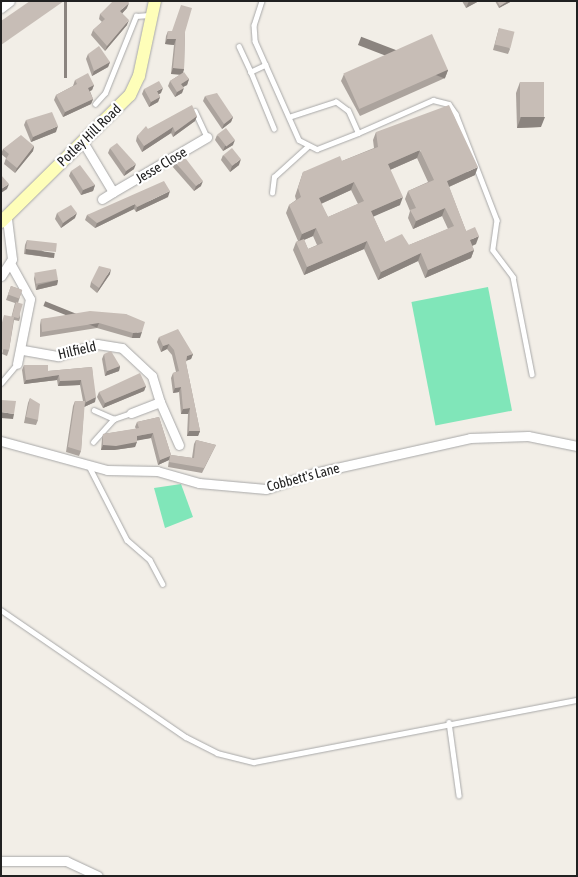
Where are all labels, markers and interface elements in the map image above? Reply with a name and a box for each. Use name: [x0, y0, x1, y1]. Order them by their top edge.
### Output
street label: Potley Hill Road: [54, 100, 124, 170]
street label: Jesse Close: [132, 143, 190, 187]
street label: Hilfield: [56, 337, 98, 363]
street label: Cobbett's Lane: [265, 459, 341, 495]

